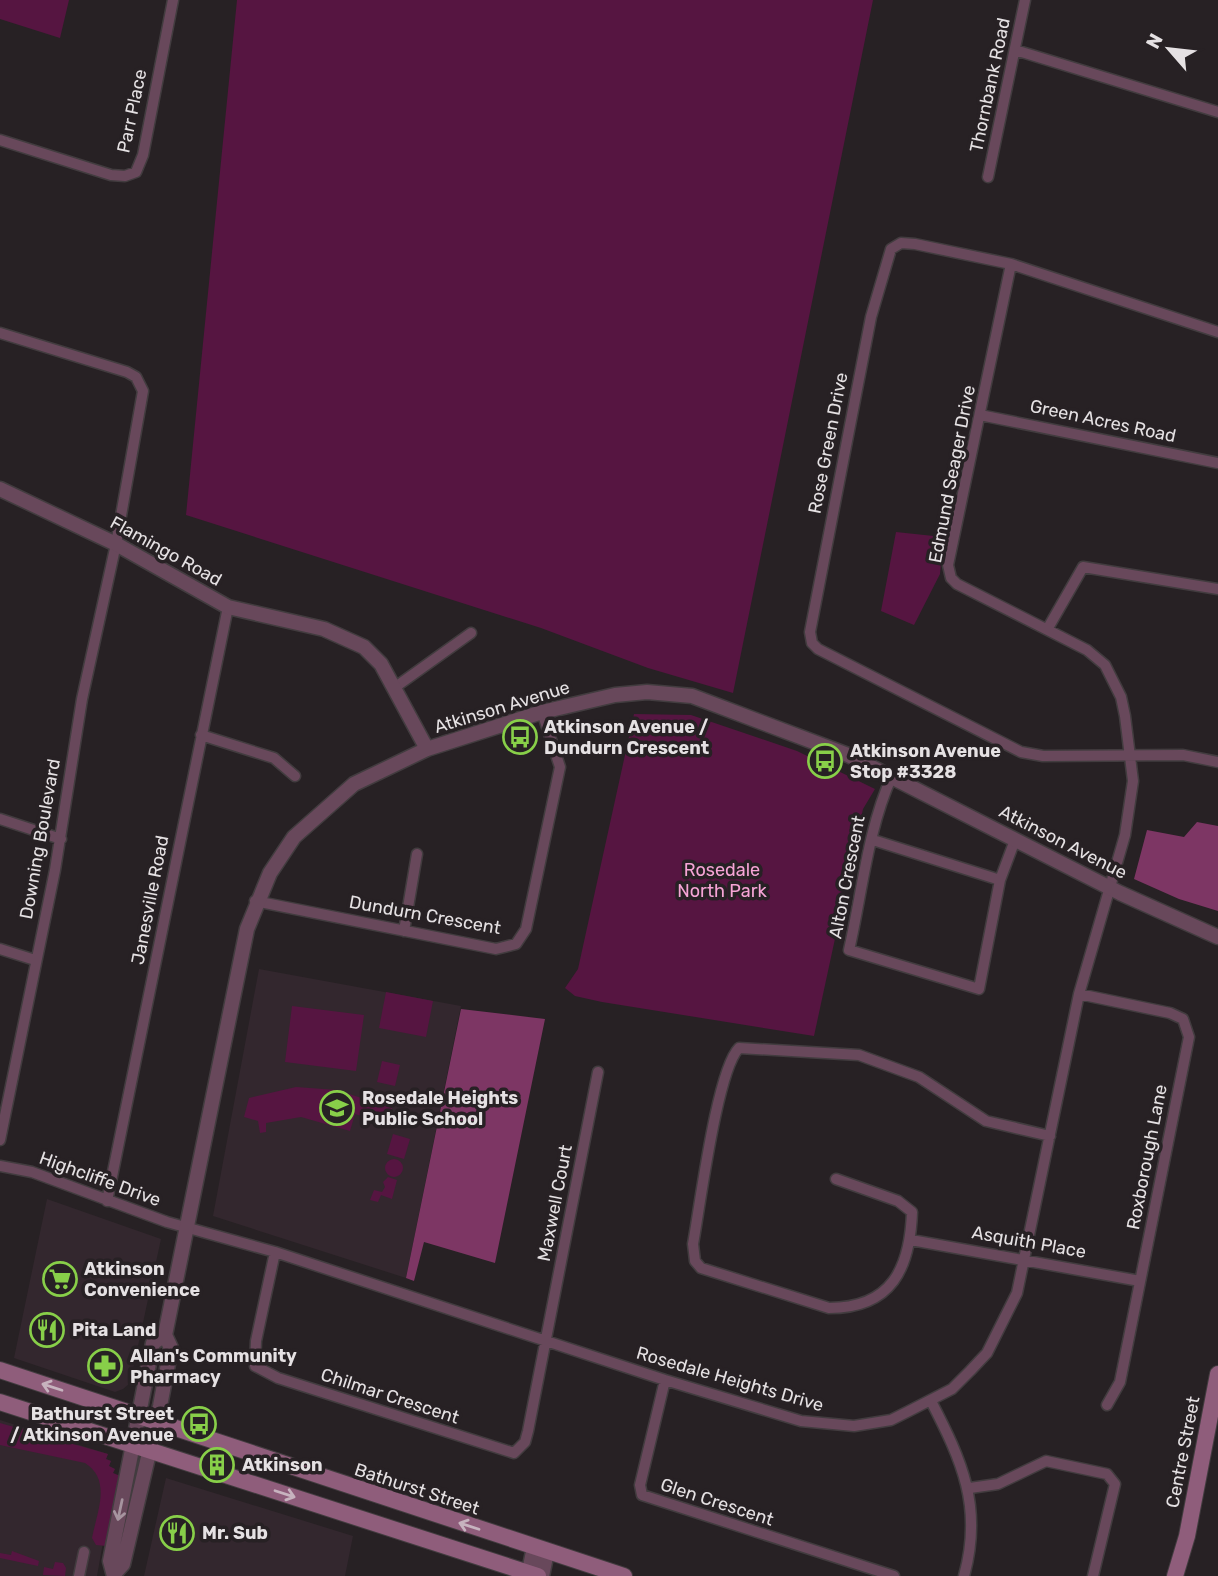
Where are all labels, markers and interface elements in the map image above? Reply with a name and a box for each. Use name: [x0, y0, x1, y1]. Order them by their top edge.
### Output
north arrow: [1134, 14, 1204, 84]
street label: Thornbank Road: [965, 16, 1015, 154]
text: N: [1141, 30, 1168, 53]
street label: Parr Place: [112, 67, 152, 155]
street label: Rose Green Drive: [804, 371, 852, 515]
street label: Edmund Seager Drive: [924, 383, 980, 565]
street label: Green Acres Road: [1028, 395, 1178, 447]
street label: Flamingo Road: [106, 511, 226, 591]
street label: Atkinson Avenue: [432, 676, 572, 738]
place label: Atkinson Avenue / Dundurn Crescent: [544, 716, 709, 759]
bus stop icon: Atkinson Avenue / Dundurn Crescent: [501, 718, 539, 756]
place label: Atkinson Avenue Stop #3328: [850, 740, 1001, 783]
bus stop icon: Atkinson Avenue Stop #3328: [806, 742, 844, 780]
street label: Downing Boulevard: [15, 757, 65, 921]
street label: Atkinson Avenue: [995, 800, 1131, 884]
street label: Alton Crescent: [824, 814, 870, 940]
street label: Janesville Road: [127, 833, 173, 967]
park label: Rosedale North Park: [677, 859, 767, 902]
street label: Dundurn Crescent: [347, 891, 503, 939]
street label: Roxborough Lane: [1122, 1082, 1172, 1232]
place label: Rosedale Heights Public School: [362, 1087, 518, 1130]
school or university icon: Rosedale Heights Public School: [318, 1089, 356, 1127]
street label: Maxwell Court: [533, 1143, 577, 1263]
street label: Highcliffe Drive: [36, 1147, 164, 1211]
street label: Asquith Place: [970, 1221, 1088, 1263]
place label: Atkinson Convenience: [84, 1258, 201, 1301]
supermarket icon: Atkinson Convenience: [41, 1260, 79, 1298]
restaurant icon: Pita Land: [28, 1311, 66, 1349]
place label: Pita Land: [72, 1319, 156, 1341]
street label: Rosedale Heights Drive: [634, 1342, 826, 1416]
place label: Allan's Community Pharmacy: [130, 1345, 297, 1388]
pharmacy icon: Allan's Community Pharmacy: [86, 1347, 124, 1385]
street label: Chilmar Crescent: [318, 1363, 462, 1429]
one-way arrow: [42, 1380, 64, 1393]
street label: Centre Street: [1161, 1394, 1205, 1510]
place label: Bathurst Street / Atkinson Avenue: [10, 1403, 174, 1446]
bus stop icon: Bathurst Street / Atkinson Avenue: [180, 1405, 218, 1443]
building icon: Atkinson: [198, 1446, 236, 1484]
place label: Atkinson: [242, 1454, 322, 1476]
street label: Bathurst Street: [352, 1458, 482, 1520]
street label: Glen Crescent: [658, 1473, 776, 1531]
one-way arrow: [274, 1488, 296, 1501]
one-way arrow: [113, 1498, 127, 1521]
restaurant icon: Mr. Sub: [158, 1514, 196, 1552]
one-way arrow: [459, 1519, 481, 1531]
place label: Mr. Sub: [202, 1522, 268, 1544]

